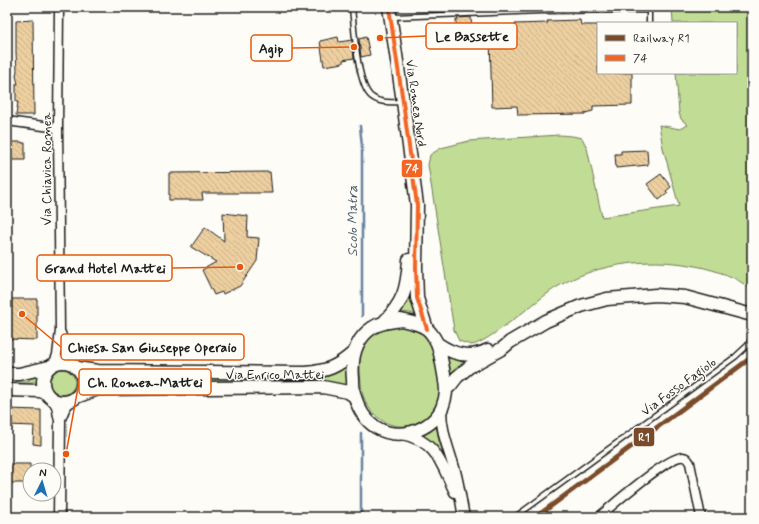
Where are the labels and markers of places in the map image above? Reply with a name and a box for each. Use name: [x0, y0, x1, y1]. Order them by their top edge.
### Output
callout: Le Bassette: [426, 23, 517, 49]
callout: Agip: [251, 35, 292, 61]
callout: Grand Hotel Mattei: [37, 255, 172, 281]
callout: Chiesa San Giuseppe Operaio: [61, 334, 244, 360]
callout: Ch. Romea-Mattei: [79, 369, 211, 395]

